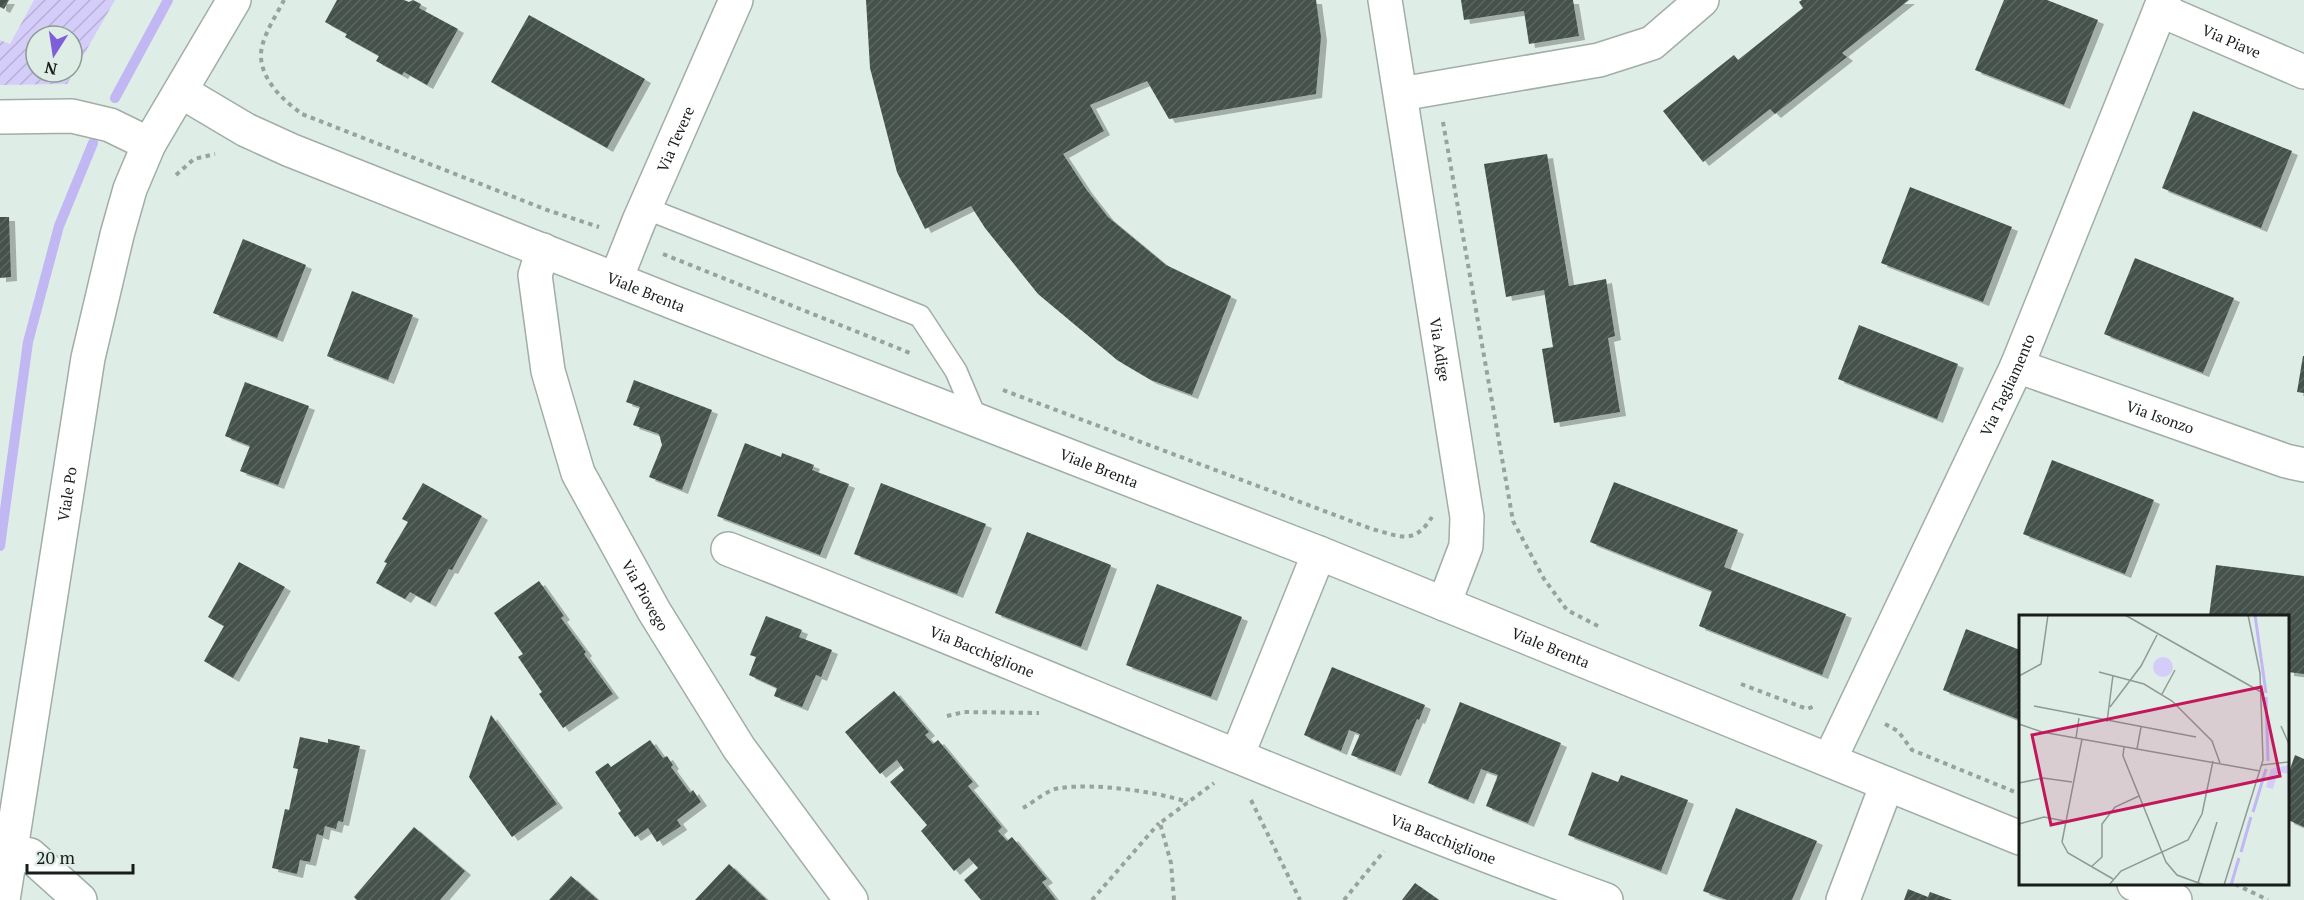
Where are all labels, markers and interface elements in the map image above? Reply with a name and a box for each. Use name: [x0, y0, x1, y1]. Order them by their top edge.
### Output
street label: Via Piave: [2199, 19, 2264, 62]
north arrow: [24, 24, 84, 84]
text: N: [43, 57, 59, 81]
street label: Via Tevere: [652, 103, 698, 175]
street label: Viale Brenta: [604, 267, 689, 316]
street label: Via Adige: [1426, 316, 1455, 383]
street label: Via Tagliamento: [1975, 331, 2039, 439]
street label: Via Isonzo: [2124, 395, 2197, 438]
street label: Viale Brenta: [1057, 443, 1142, 492]
street label: Viale Po: [53, 465, 81, 523]
street label: Via Piovego: [618, 556, 674, 634]
inset map: [2019, 615, 2289, 885]
street label: Via Bacchiglione: [927, 621, 1038, 682]
street label: Viale Brenta: [1509, 622, 1593, 672]
street label: Via Bacchiglione: [1388, 809, 1499, 868]
scale bar: [27, 837, 134, 875]
text: 20 m: [36, 845, 76, 869]

